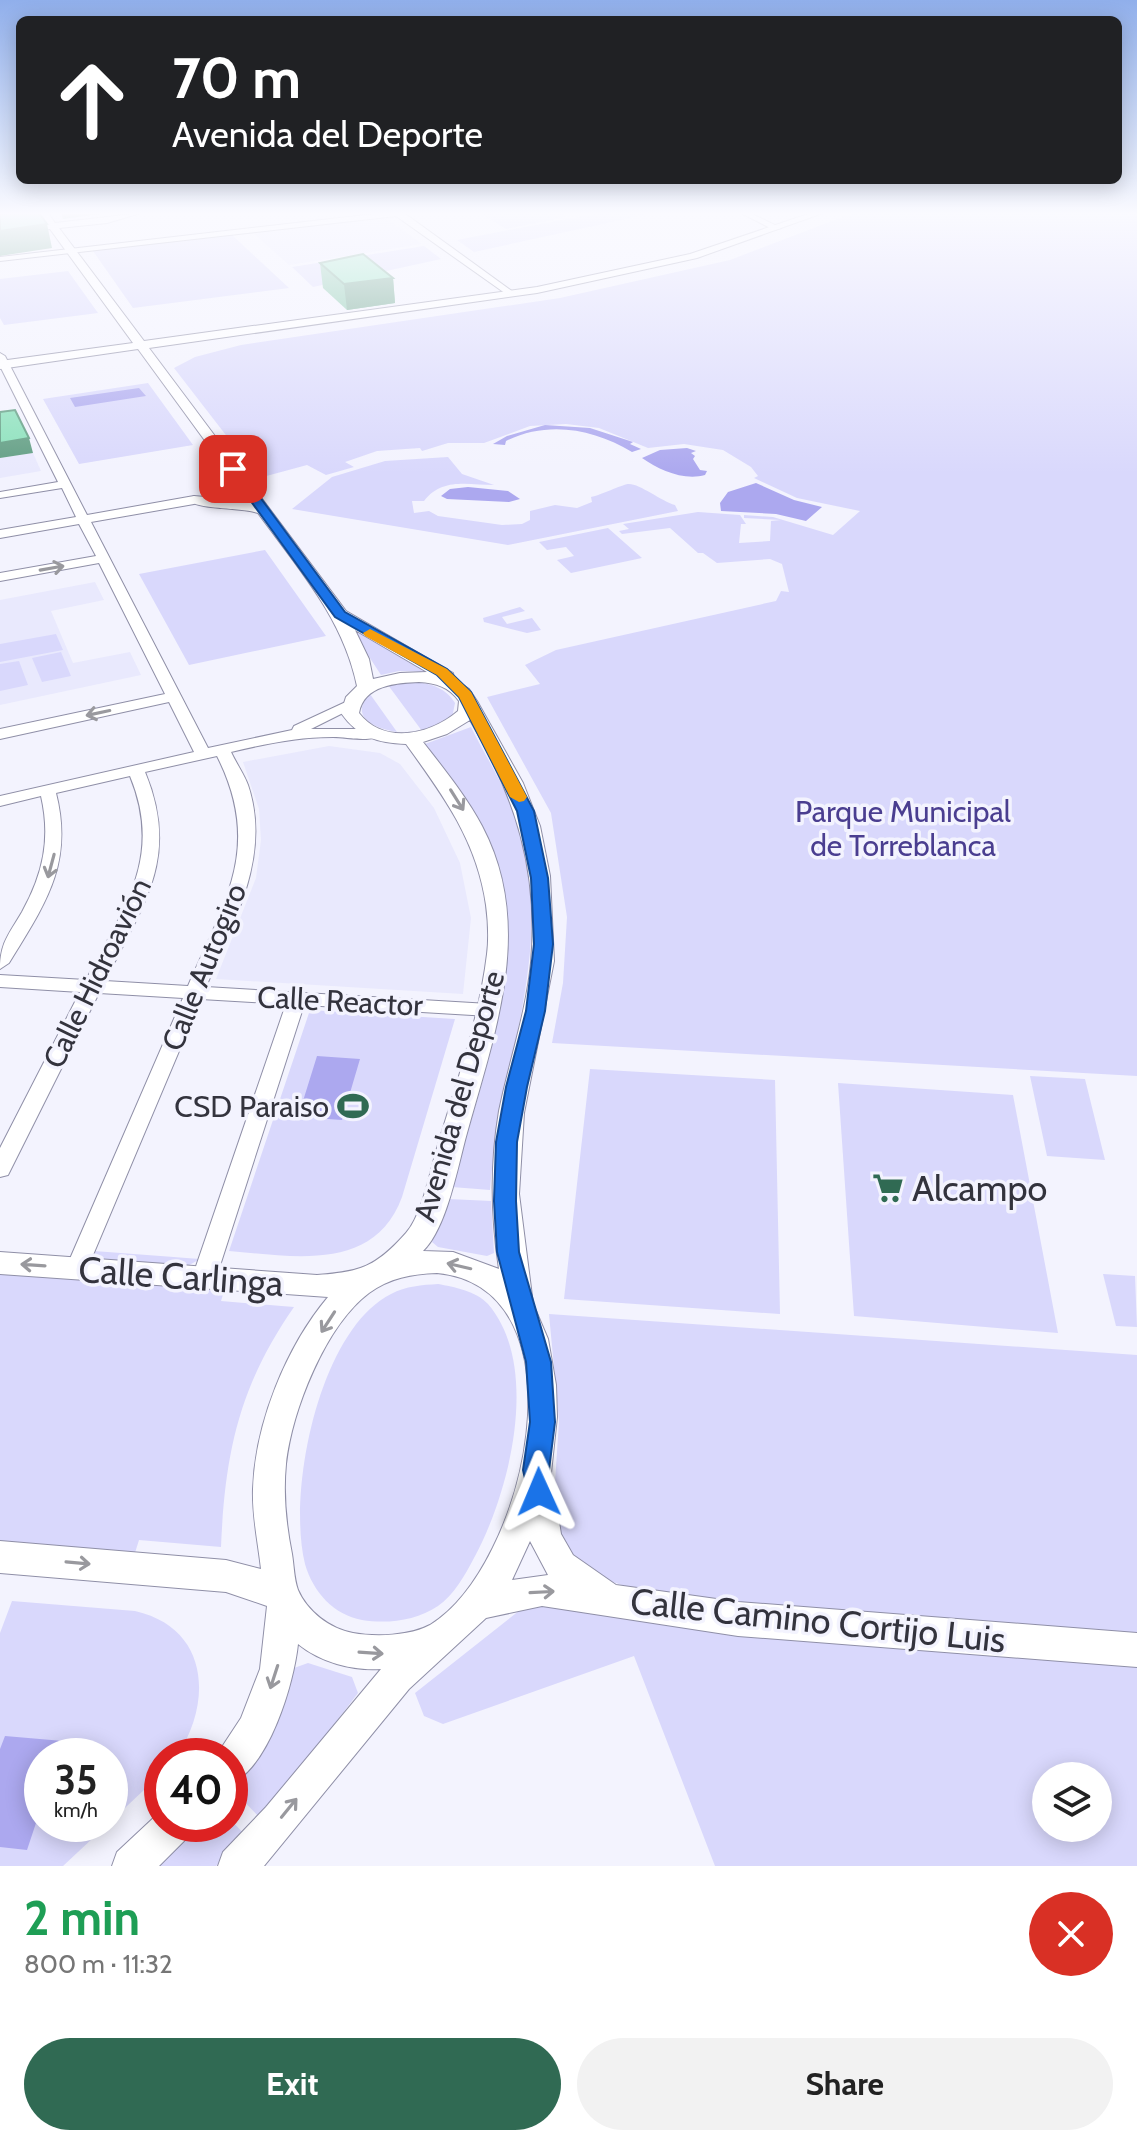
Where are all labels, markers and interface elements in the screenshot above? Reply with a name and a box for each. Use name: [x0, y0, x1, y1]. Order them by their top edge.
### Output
text: 70 m: [172, 44, 301, 112]
icon: ahead: [40, 48, 144, 152]
text: Avenida del Deporte: [172, 112, 483, 156]
pin: [199, 435, 267, 503]
icon: arrive: [211, 447, 255, 491]
one-way arrow: [38, 559, 64, 574]
one-way arrow: [85, 706, 111, 721]
one-way arrow: [448, 789, 465, 811]
park label: Parque Municipal de Torreblanca: [795, 793, 1011, 864]
one-way arrow: [43, 852, 58, 878]
street label: Calle Hidroavión: [35, 872, 159, 1074]
street label: Calle Autogiro: [154, 878, 254, 1056]
street label: Avenida del Deporte: [406, 966, 512, 1226]
street label: Calle Reactor: [256, 978, 424, 1024]
place label: CSD Paraiso: [174, 1088, 329, 1125]
sports icon: CSD Paraiso: [336, 1089, 370, 1123]
place label: Alcampo: [912, 1166, 1047, 1210]
supermarket icon: Alcampo: [871, 1171, 905, 1205]
street label: Calle Carlinga: [77, 1247, 285, 1305]
one-way arrow: [20, 1257, 47, 1272]
one-way arrow: [447, 1258, 473, 1273]
one-way arrow: [320, 1310, 336, 1333]
position arrow: [497, 1450, 581, 1534]
one-way arrow: [64, 1556, 91, 1571]
street label: Calle Camino Cortijo Luis: [628, 1578, 1008, 1662]
one-way arrow: [528, 1585, 555, 1600]
one-way arrow: [357, 1646, 384, 1661]
one-way arrow: [266, 1664, 281, 1689]
speed limit sign: 40: [144, 1738, 248, 1842]
text: 35: [54, 1755, 98, 1804]
map controls: [1032, 1762, 1112, 1842]
button: layers: [1032, 1762, 1112, 1842]
text: km/h: [54, 1798, 98, 1822]
one-way arrow: [280, 1798, 298, 1819]
text: 2 min: [24, 1889, 140, 1947]
button: close: [1029, 1892, 1113, 1976]
text: 800 m · 11:32: [24, 1948, 173, 1980]
button: Exit: [24, 2038, 561, 2130]
button: Share: [577, 2038, 1113, 2130]

